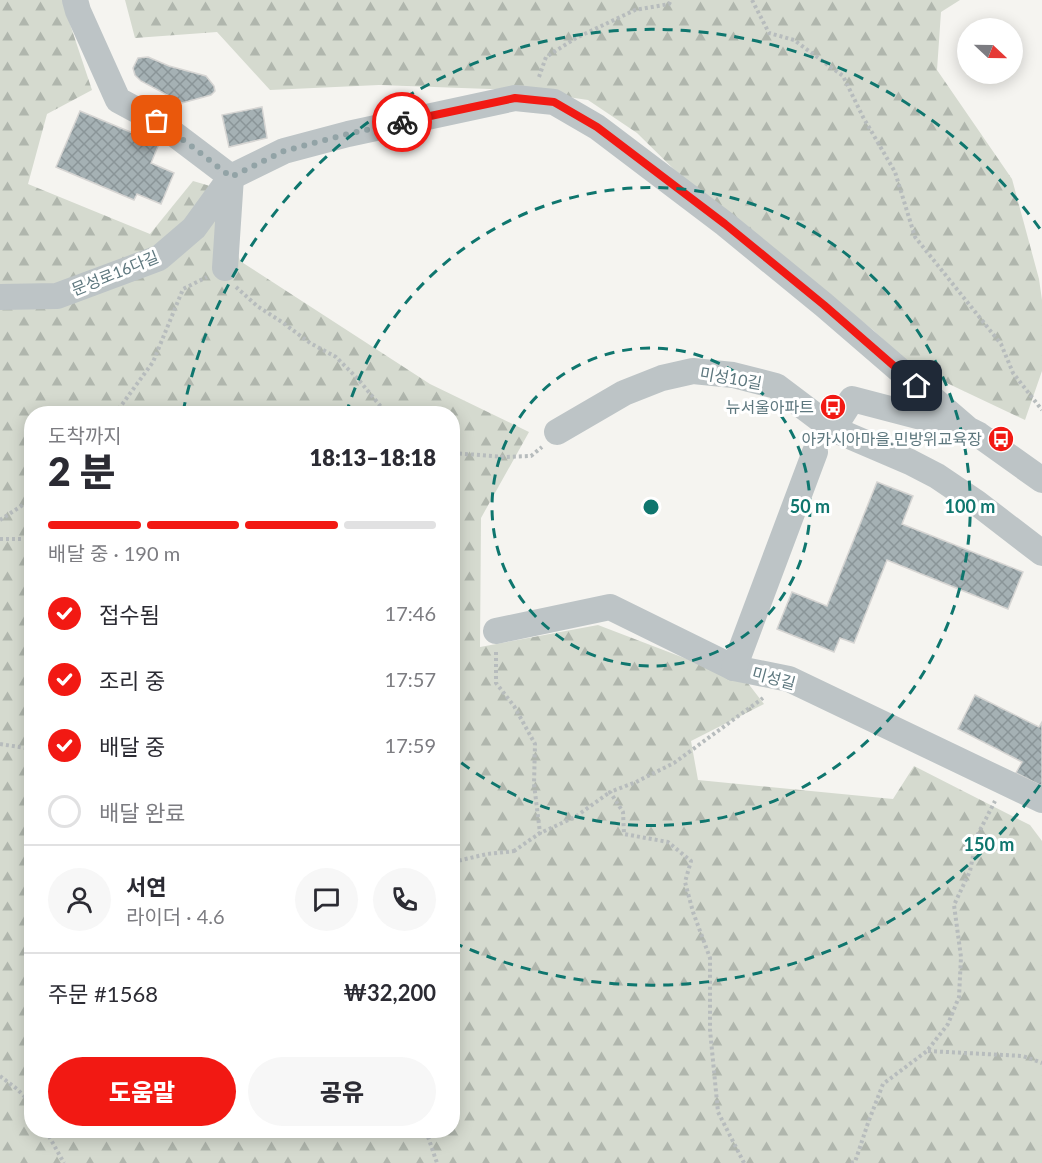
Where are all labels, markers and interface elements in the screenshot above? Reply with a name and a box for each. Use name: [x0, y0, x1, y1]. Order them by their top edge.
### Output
north arrow: [957, 18, 1023, 84]
map controls: [957, 18, 1023, 84]
courier: [372, 92, 432, 152]
pin: [131, 95, 182, 146]
icon: bag: [140, 104, 173, 137]
icon: bike: [386, 106, 419, 139]
street label: 문성로16다길: [69, 246, 161, 299]
pin: [891, 360, 942, 411]
street label: 미성10길: [699, 363, 764, 392]
icon: home: [900, 369, 933, 402]
bus stop icon: 뉴서울아파트: [818, 392, 848, 422]
place label: 뉴서울아파트: [726, 397, 814, 416]
text: 도착까지: [48, 423, 122, 447]
bus stop icon: 아카시아마을.민방위교육장: [986, 424, 1016, 454]
place label: 아카시아마을.민방위교육장: [802, 429, 982, 448]
text: 18:13–18:18: [310, 444, 436, 471]
text: 2 분: [48, 448, 116, 494]
text: 50 m: [790, 495, 830, 517]
text: 100 m: [945, 495, 995, 517]
centre of rings: [641, 497, 661, 517]
text: 배달 중 · 190 m: [48, 541, 180, 565]
icon: check: [48, 597, 81, 630]
text: 접수됨: [99, 601, 160, 628]
text: 17:46: [385, 601, 436, 625]
icon: check: [48, 663, 81, 696]
street label: 미성길: [750, 663, 798, 692]
text: 조리 중: [99, 667, 165, 694]
text: 17:57: [385, 667, 436, 691]
icon: check: [48, 729, 81, 762]
text: 배달 중: [99, 733, 165, 760]
text: 17:59: [385, 733, 436, 757]
text: 배달 완료: [99, 799, 186, 826]
text: 150 m: [964, 833, 1014, 855]
button: person: [48, 868, 111, 931]
button: chat: [295, 868, 358, 931]
button: phone: [373, 868, 436, 931]
text: 서연: [126, 873, 166, 900]
text: 라이더 · 4.6: [126, 904, 225, 928]
text: ₩32,200: [343, 979, 436, 1006]
text: 주문 #1568: [48, 980, 158, 1007]
button: 도움말: [48, 1057, 236, 1126]
button: 공유: [248, 1057, 436, 1126]

